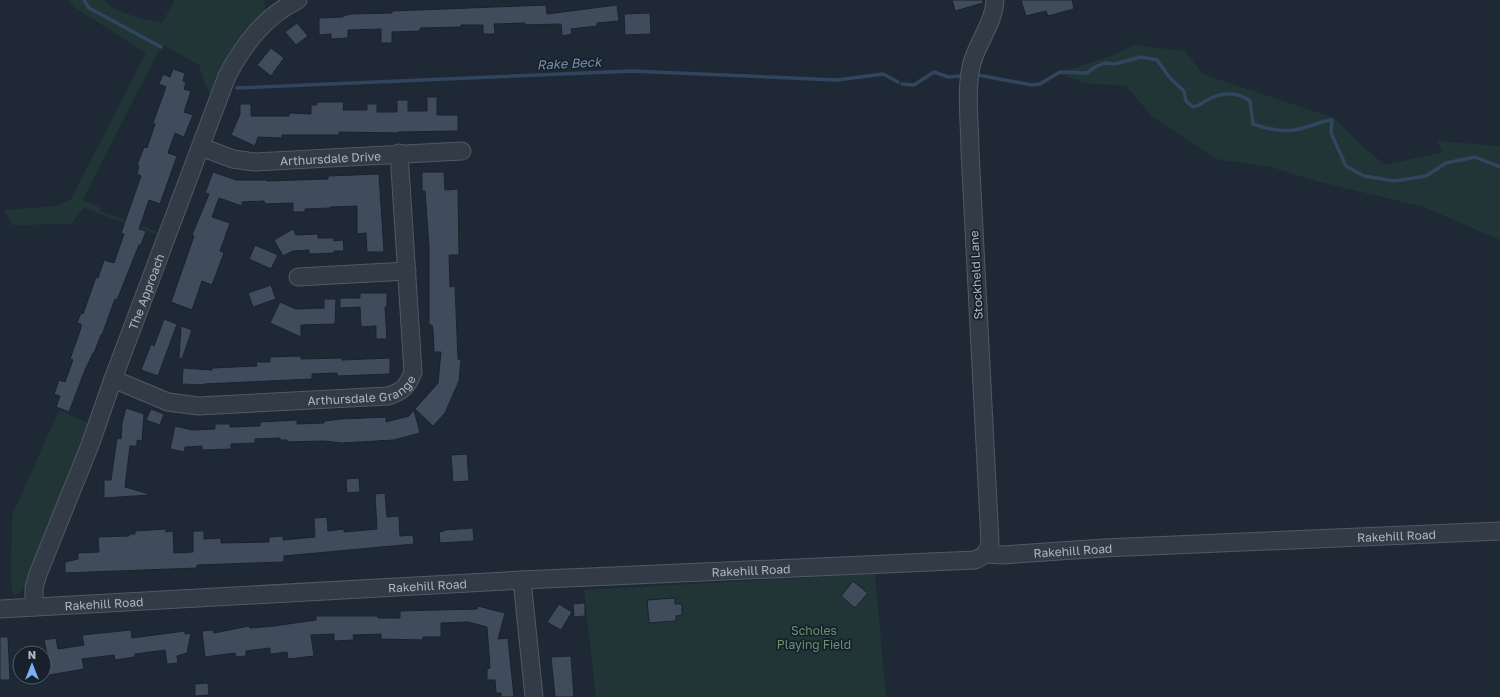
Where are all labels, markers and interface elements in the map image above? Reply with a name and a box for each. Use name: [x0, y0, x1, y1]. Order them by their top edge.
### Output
water label: Rake Beck: [536, 53, 603, 73]
street label: Arthursdale Drive: [280, 148, 381, 168]
street label: Stockheld Lane: [966, 230, 986, 320]
street label: The Approach: [125, 251, 167, 332]
street label: Arthursdale Grange: [307, 373, 418, 408]
street label: Rakehill Road: [1357, 526, 1436, 545]
street label: Rakehill Road: [1033, 540, 1113, 560]
street label: Rakehill Road: [711, 561, 791, 579]
street label: Rakehill Road: [387, 576, 467, 595]
street label: Rakehill Road: [64, 594, 144, 613]
park label: Scholes Playing Field: [777, 623, 851, 652]
north arrow: [12, 645, 52, 685]
text: N: [28, 648, 36, 661]

